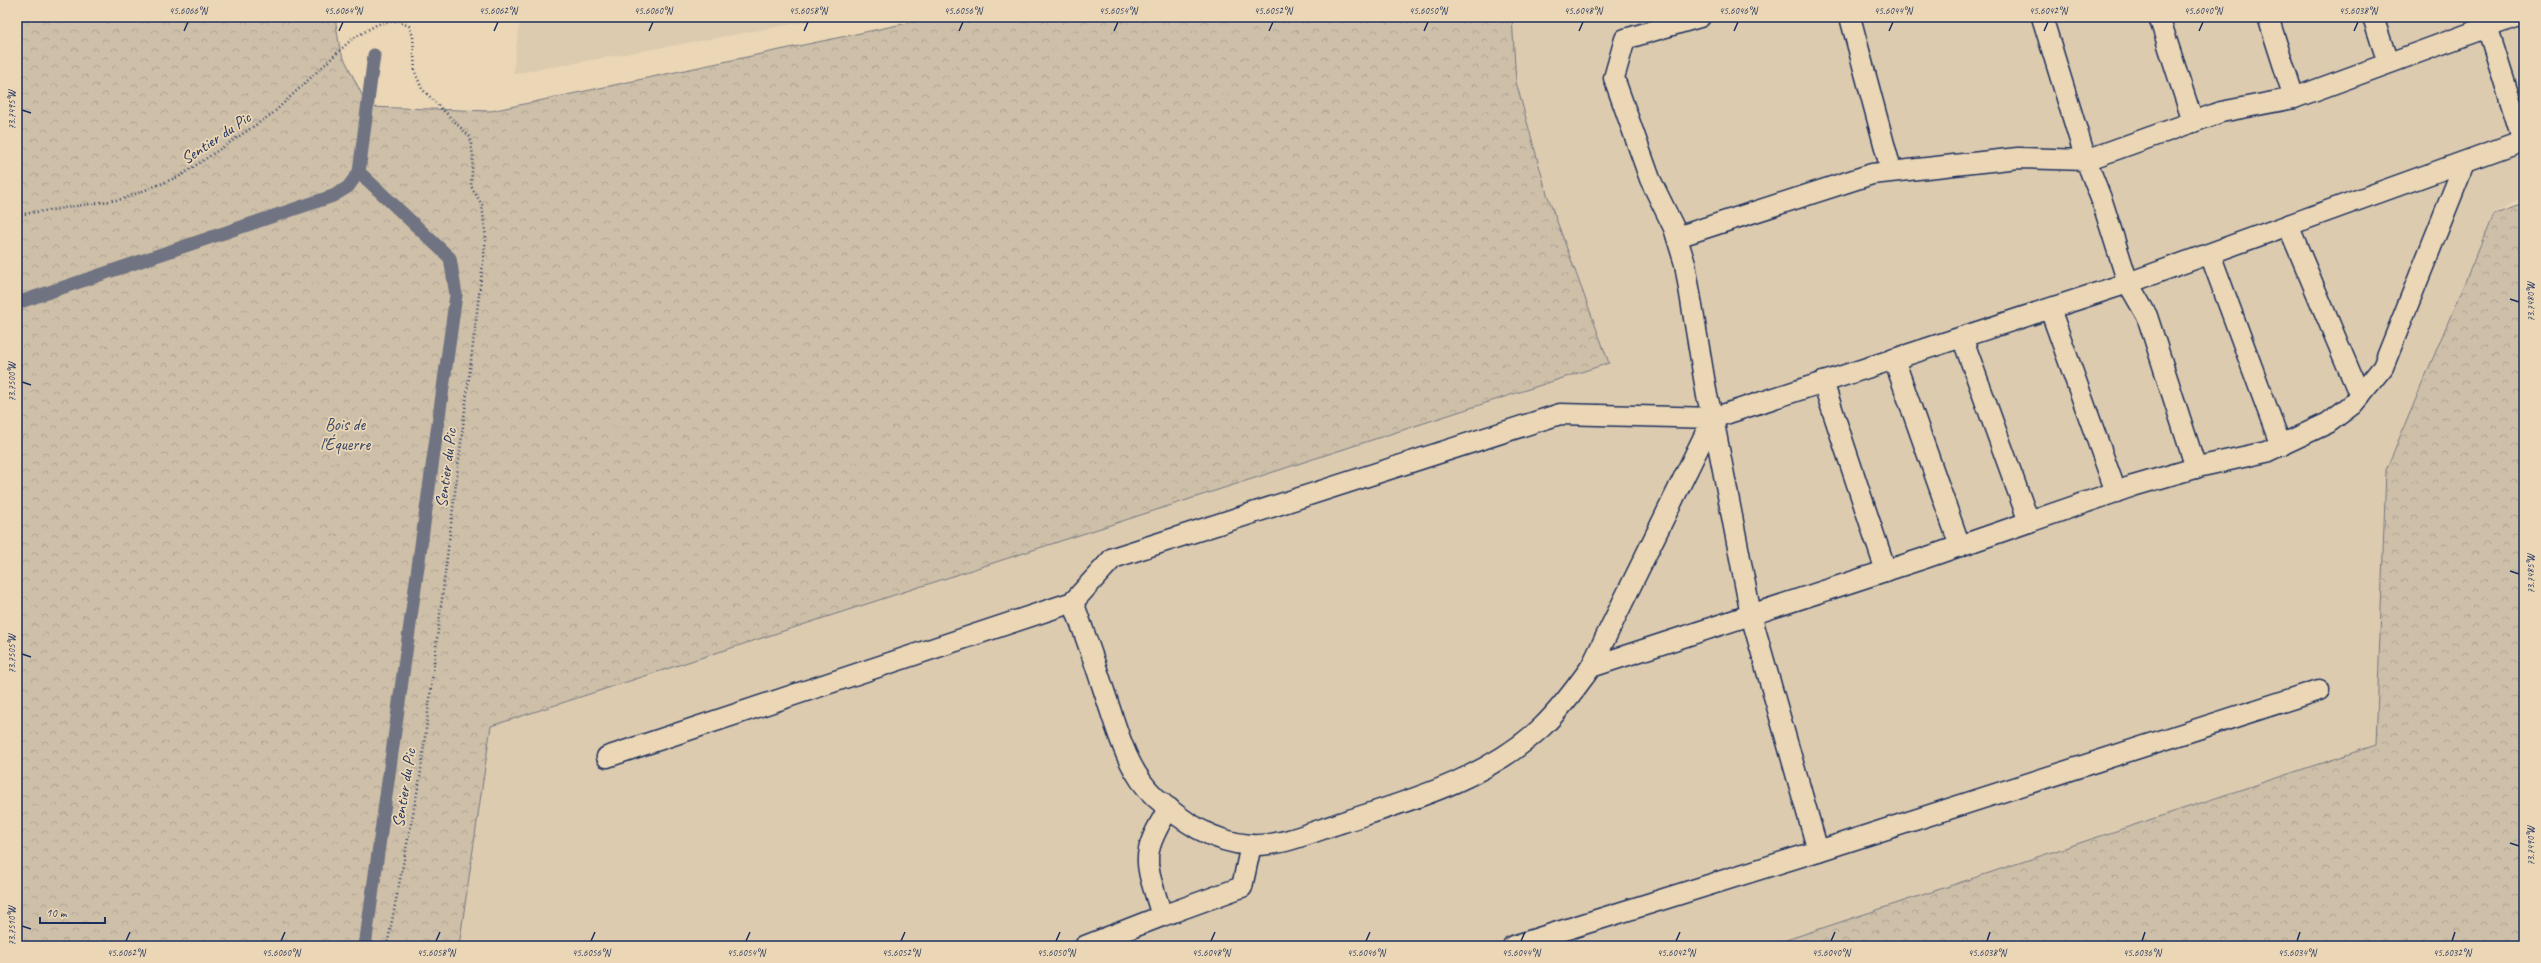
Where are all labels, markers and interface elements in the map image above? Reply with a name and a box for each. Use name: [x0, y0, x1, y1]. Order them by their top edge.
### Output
text: 45.6066°N: [169, 4, 209, 17]
text: 45.6064°N: [324, 4, 364, 17]
text: 45.6062°N: [479, 4, 519, 17]
text: 45.6060°N: [634, 4, 674, 17]
text: 45.6058°N: [789, 4, 829, 17]
text: 45.6056°N: [944, 4, 984, 17]
text: 45.6054°N: [1099, 4, 1139, 17]
text: 45.6052°N: [1254, 4, 1294, 17]
text: 45.6050°N: [1409, 4, 1449, 17]
text: 45.6048°N: [1564, 4, 1604, 17]
text: 45.6046°N: [1719, 4, 1759, 17]
text: 45.6044°N: [1874, 4, 1914, 17]
text: 45.6042°N: [2029, 4, 2069, 17]
text: 45.6040°N: [2184, 4, 2224, 17]
text: 45.6038°N: [2339, 4, 2379, 17]
text: 73.7495°W: [5, 89, 18, 130]
street label: Sentier du Pic: [177, 106, 256, 169]
text: 73.7480°W: [2524, 281, 2537, 322]
text: 73.7500°W: [5, 361, 18, 402]
park label: Bois de l'Équerre: [320, 414, 371, 455]
street label: Sentier du Pic: [431, 426, 461, 509]
text: 73.7485°W: [2524, 553, 2537, 594]
text: 73.7505°W: [5, 633, 18, 674]
street label: Sentier du Pic: [387, 746, 421, 829]
text: 73.7490°W: [2524, 825, 2537, 866]
scale bar: [40, 899, 105, 925]
text: 73.7510°W: [5, 905, 18, 946]
text: 10 m: [46, 905, 68, 921]
text: 45.6062°N: [107, 946, 147, 959]
text: 45.6060°N: [262, 946, 302, 959]
text: 45.6058°N: [417, 946, 457, 959]
text: 45.6056°N: [572, 946, 612, 959]
text: 45.6054°N: [727, 946, 767, 959]
text: 45.6052°N: [882, 946, 922, 959]
text: 45.6050°N: [1037, 946, 1077, 959]
text: 45.6048°N: [1192, 946, 1232, 959]
text: 45.6046°N: [1347, 946, 1387, 959]
text: 45.6044°N: [1502, 946, 1542, 959]
text: 45.6042°N: [1657, 946, 1697, 959]
text: 45.6040°N: [1812, 946, 1852, 959]
text: 45.6038°N: [1968, 946, 2008, 959]
text: 45.6036°N: [2123, 946, 2163, 959]
text: 45.6034°N: [2278, 946, 2318, 959]
text: 45.6032°N: [2433, 946, 2473, 959]

